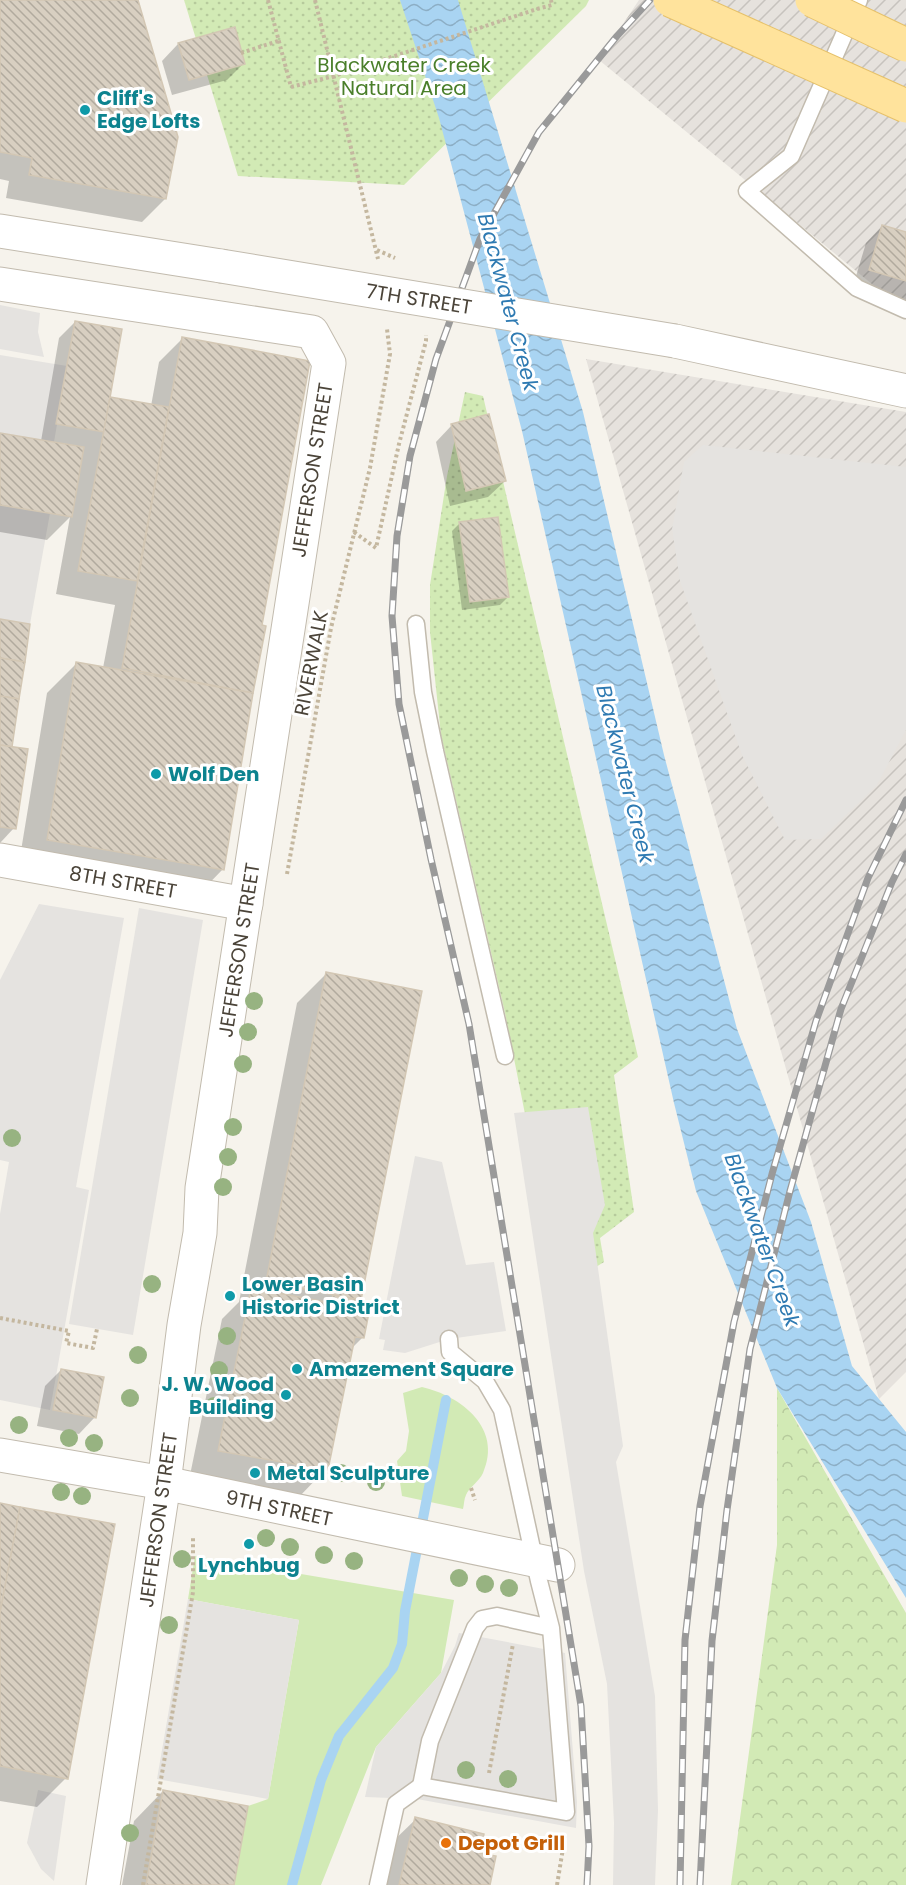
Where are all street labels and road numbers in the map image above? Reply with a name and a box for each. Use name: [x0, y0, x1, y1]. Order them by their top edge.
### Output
street label: 7TH STREET: [364, 277, 474, 321]
street label: JEFFERSON STREET: [284, 381, 340, 559]
street label: RIVERWALK: [287, 608, 335, 718]
street label: 8TH STREET: [67, 859, 179, 905]
street label: JEFFERSON STREET: [211, 861, 267, 1039]
street label: JEFFERSON STREET: [132, 1431, 184, 1609]
street label: 9TH STREET: [223, 1483, 335, 1533]

